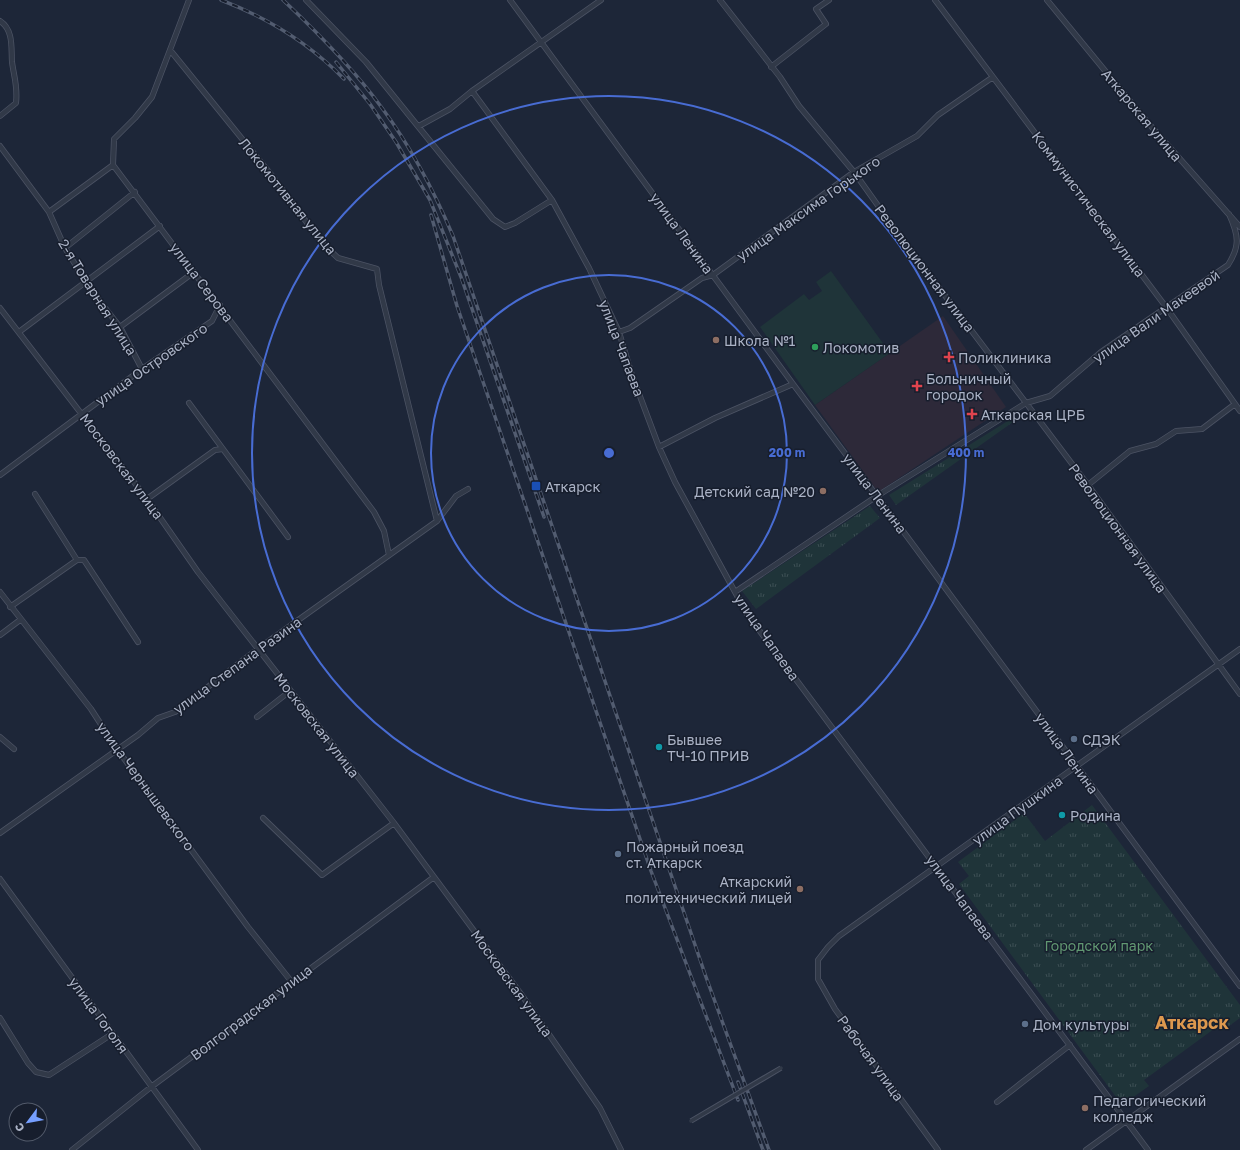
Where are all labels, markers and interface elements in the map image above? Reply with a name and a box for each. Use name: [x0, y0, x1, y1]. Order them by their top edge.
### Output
street label: Аткарская улица: [1098, 65, 1186, 165]
street label: Коммунистическая улица: [1029, 128, 1149, 280]
street label: Локомотивная улица: [236, 134, 340, 258]
street label: улица Максима Горького: [733, 152, 883, 264]
street label: улица Ленина: [647, 189, 717, 277]
street label: Революционная улица: [871, 201, 979, 335]
street label: 2-я Товарная улица: [55, 236, 141, 358]
street label: улица Серова: [167, 239, 237, 325]
street label: улица Вали Макеевой: [1089, 266, 1223, 366]
street label: улица Чапаева: [596, 297, 648, 399]
street label: улица Островского: [92, 319, 210, 409]
place label: Школа №1: [724, 332, 796, 349]
marker: Школа №1: [711, 335, 721, 345]
place label: Локомотив: [823, 339, 899, 356]
marker: Локомотив: [810, 342, 820, 352]
place label: Поликлиника: [958, 349, 1051, 366]
marker: Поликлиника: [943, 351, 955, 363]
place label: Больничный городок: [926, 370, 1011, 403]
marker: Больничный городок: [911, 380, 923, 392]
place label: Аткарская ЦРБ: [981, 406, 1085, 423]
marker: Аткарская ЦРБ: [966, 408, 978, 420]
street label: Московская улица: [77, 410, 167, 522]
text: 200 m: [769, 445, 805, 460]
text: 400 m: [948, 445, 984, 460]
centre of rings: [602, 446, 616, 460]
street label: улица Ленина: [839, 449, 911, 537]
street label: Революционная улица: [1065, 460, 1171, 596]
place label: Аткарск: [545, 478, 601, 495]
marker: Аткарск: [530, 480, 542, 492]
place label: Детский сад №20: [694, 483, 815, 500]
marker: Детский сад №20: [818, 486, 828, 496]
street label: улица Чапаева: [731, 590, 803, 684]
street label: улица Степана Разина: [169, 613, 305, 717]
street label: Московская улица: [271, 669, 363, 781]
street label: улица Ленина: [1032, 709, 1102, 797]
street label: улица Чернышевского: [93, 718, 199, 854]
place label: Бывшее ТЧ-10 ПРИВ: [667, 731, 749, 764]
place label: СДЭК: [1082, 731, 1121, 748]
marker: СДЭК: [1069, 734, 1079, 744]
marker: Бывшее ТЧ-10 ПРИВ: [654, 742, 664, 752]
street label: улица Пушкина: [969, 772, 1065, 848]
place label: Родина: [1070, 807, 1121, 824]
marker: Родина: [1057, 810, 1067, 820]
place label: Пожарный поезд ст. Аткарск: [626, 838, 744, 871]
marker: Пожарный поезд ст. Аткарск: [613, 849, 623, 859]
street label: улица Чапаева: [923, 851, 997, 943]
place label: Аткарский политехнический лицей: [625, 873, 792, 906]
marker: Аткарский политехнический лицей: [795, 884, 805, 894]
street label: Московская улица: [467, 926, 557, 1040]
park label: Городской парк: [1045, 937, 1153, 954]
street label: Волгоградская улица: [187, 961, 315, 1063]
street label: улица Гоголя: [66, 974, 132, 1056]
district label: Аткарск: [1155, 1011, 1229, 1033]
street label: Рабочая улица: [834, 1012, 908, 1104]
place label: Дом культуры: [1033, 1016, 1129, 1033]
marker: Дом культуры: [1020, 1019, 1030, 1029]
place label: Педагогический колледж: [1093, 1092, 1206, 1125]
north arrow: [8, 1102, 48, 1142]
marker: Педагогический колледж: [1080, 1103, 1090, 1113]
text: С: [11, 1121, 27, 1134]

